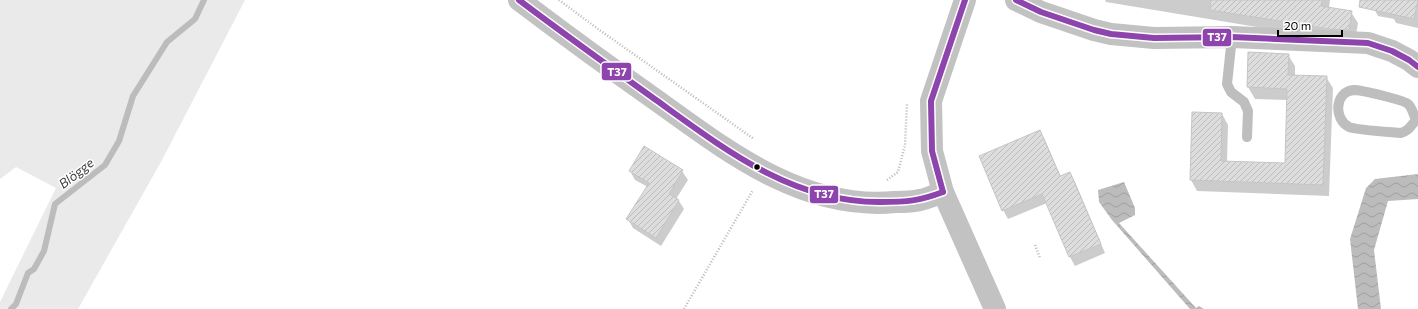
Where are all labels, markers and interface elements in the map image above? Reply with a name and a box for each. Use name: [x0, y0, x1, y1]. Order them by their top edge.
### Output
scale bar: [1278, 12, 1342, 38]
text: 20 m: [1284, 18, 1311, 32]
line badge: T37: [1202, 28, 1232, 47]
text: T37: [1207, 30, 1227, 43]
line badge: T37: [601, 62, 632, 81]
text: T37: [607, 65, 627, 78]
water label: Blögge: [55, 154, 97, 192]
unlabelled marker: [752, 162, 762, 172]
line badge: T37: [809, 185, 839, 204]
text: T37: [814, 187, 834, 200]

